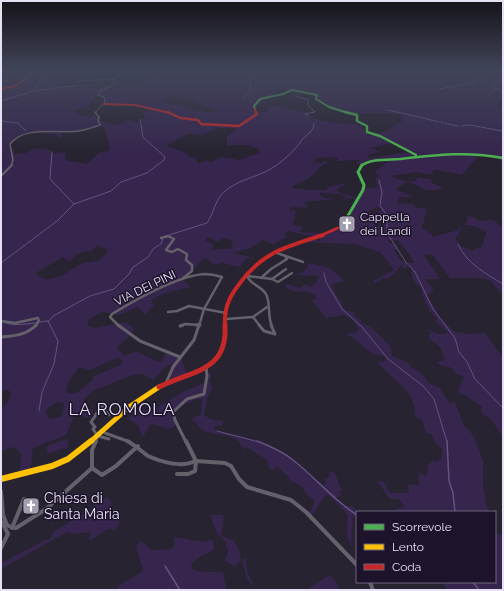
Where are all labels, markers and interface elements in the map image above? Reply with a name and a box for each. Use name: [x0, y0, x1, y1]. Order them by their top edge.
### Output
place label: Cappella dei Landi: [360, 210, 411, 238]
church icon: Cappella dei Landi: [337, 214, 357, 234]
street label: VIA DEI PINI: [112, 267, 178, 309]
district label: LA ROMOLA: [68, 399, 176, 419]
place label: Chiesa di Santa Maria: [44, 490, 120, 522]
church icon: Chiesa di Santa Maria: [21, 496, 41, 516]
legend: [356, 511, 496, 583]
text: Scorrevole: [392, 520, 452, 534]
text: Lento: [392, 540, 424, 554]
text: Coda: [392, 560, 421, 574]

